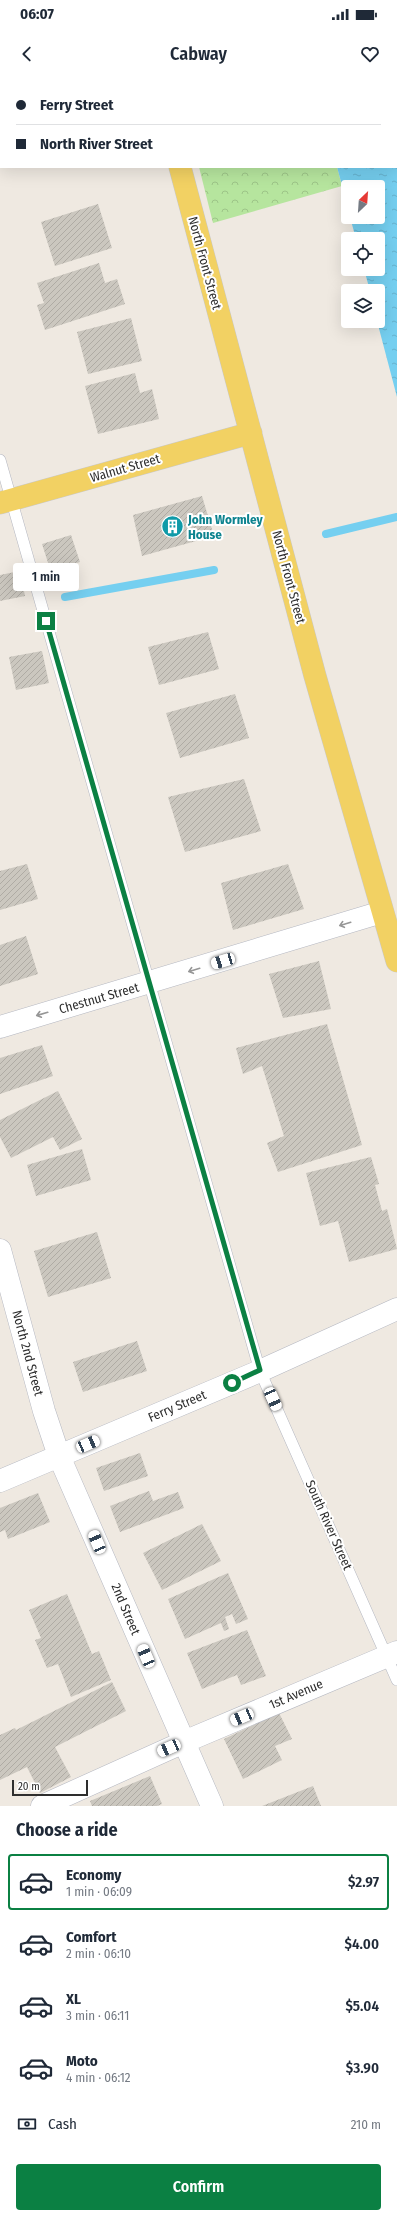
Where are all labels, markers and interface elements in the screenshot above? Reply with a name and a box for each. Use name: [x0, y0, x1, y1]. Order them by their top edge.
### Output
text: 06:07: [20, 5, 54, 23]
icon: back: [16, 43, 38, 65]
text: Cabway: [170, 43, 227, 65]
icon: heart: [359, 43, 381, 65]
text: Ferry Street: [40, 96, 114, 114]
text: North River Street: [40, 135, 153, 153]
north arrow: [341, 180, 385, 224]
map controls: [341, 180, 385, 328]
street label: North Front Street: [185, 215, 225, 312]
button: locate: [341, 232, 385, 276]
button: layers: [341, 284, 385, 328]
street label: Walnut Street: [88, 451, 162, 485]
place label: John Wormley House: [187, 512, 264, 542]
building icon: John Wormley House: [160, 513, 186, 539]
street label: North Front Street: [269, 529, 309, 626]
callout: 1 min: [13, 563, 79, 591]
text: 1 min: [32, 569, 60, 584]
route end: [37, 612, 55, 630]
one-way arrow: [339, 921, 352, 928]
car: [210, 952, 236, 970]
one-way arrow: [188, 966, 200, 974]
street label: Chestnut Street: [57, 979, 141, 1017]
one-way arrow: [36, 1011, 49, 1018]
street label: North 2nd Street: [9, 1309, 47, 1398]
route start: [223, 1374, 241, 1392]
car: [263, 1386, 283, 1412]
street label: Ferry Street: [146, 1387, 209, 1425]
car: [75, 1434, 101, 1454]
street label: South River Street: [303, 1478, 356, 1573]
car: [87, 1529, 107, 1555]
street label: 2nd Street: [108, 1581, 144, 1638]
car: [136, 1643, 156, 1669]
street label: 1st Avenue: [267, 1676, 325, 1712]
car: [229, 1707, 255, 1727]
car: [156, 1738, 182, 1758]
scale bar: [12, 1778, 88, 1797]
text: 20 m: [18, 1780, 40, 1793]
text: Choose a ride: [16, 1819, 118, 1841]
icon: car: [18, 1864, 54, 1900]
text: Economy: [66, 1866, 121, 1884]
text: $2.97: [348, 1873, 379, 1891]
text: 1 min · 06:09: [66, 1884, 132, 1899]
icon: car: [18, 1926, 54, 1962]
text: Comfort: [66, 1928, 117, 1946]
text: $4.00: [345, 1935, 379, 1953]
text: 2 min · 06:10: [66, 1946, 131, 1961]
icon: car: [18, 1988, 54, 2024]
text: XL: [66, 1990, 81, 2008]
text: $5.04: [345, 1997, 379, 2015]
text: 3 min · 06:11: [66, 2008, 129, 2023]
icon: car: [18, 2050, 54, 2086]
text: Moto: [66, 2052, 98, 2070]
text: $3.90: [346, 2059, 379, 2077]
text: 4 min · 06:12: [66, 2070, 131, 2085]
icon: cash: [16, 2113, 38, 2135]
text: Cash: [48, 2115, 77, 2133]
text: 210 m: [351, 2117, 381, 2132]
button: Confirm: [16, 2164, 381, 2210]

